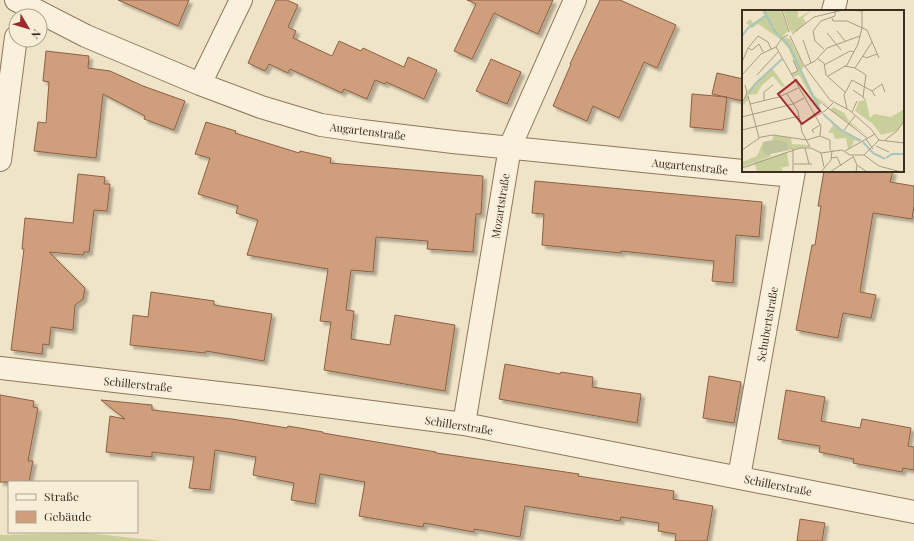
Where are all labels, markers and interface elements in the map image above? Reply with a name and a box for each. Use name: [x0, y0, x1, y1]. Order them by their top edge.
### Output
north arrow: [8, 8, 48, 48]
inset map: [742, 10, 904, 172]
text: N: [28, 27, 45, 42]
street label: Augartenstraße: [328, 119, 407, 143]
street label: Augartenstraße: [650, 154, 729, 177]
street label: Mozartstraße: [487, 172, 513, 240]
street label: Schubertstraße: [753, 285, 781, 363]
street label: Schillerstraße: [103, 373, 173, 395]
street label: Schillerstraße: [424, 412, 495, 438]
street label: Schillerstraße: [743, 471, 814, 499]
legend: [8, 481, 138, 533]
text: Straße: [44, 488, 79, 504]
text: Gebäude: [44, 508, 91, 524]

